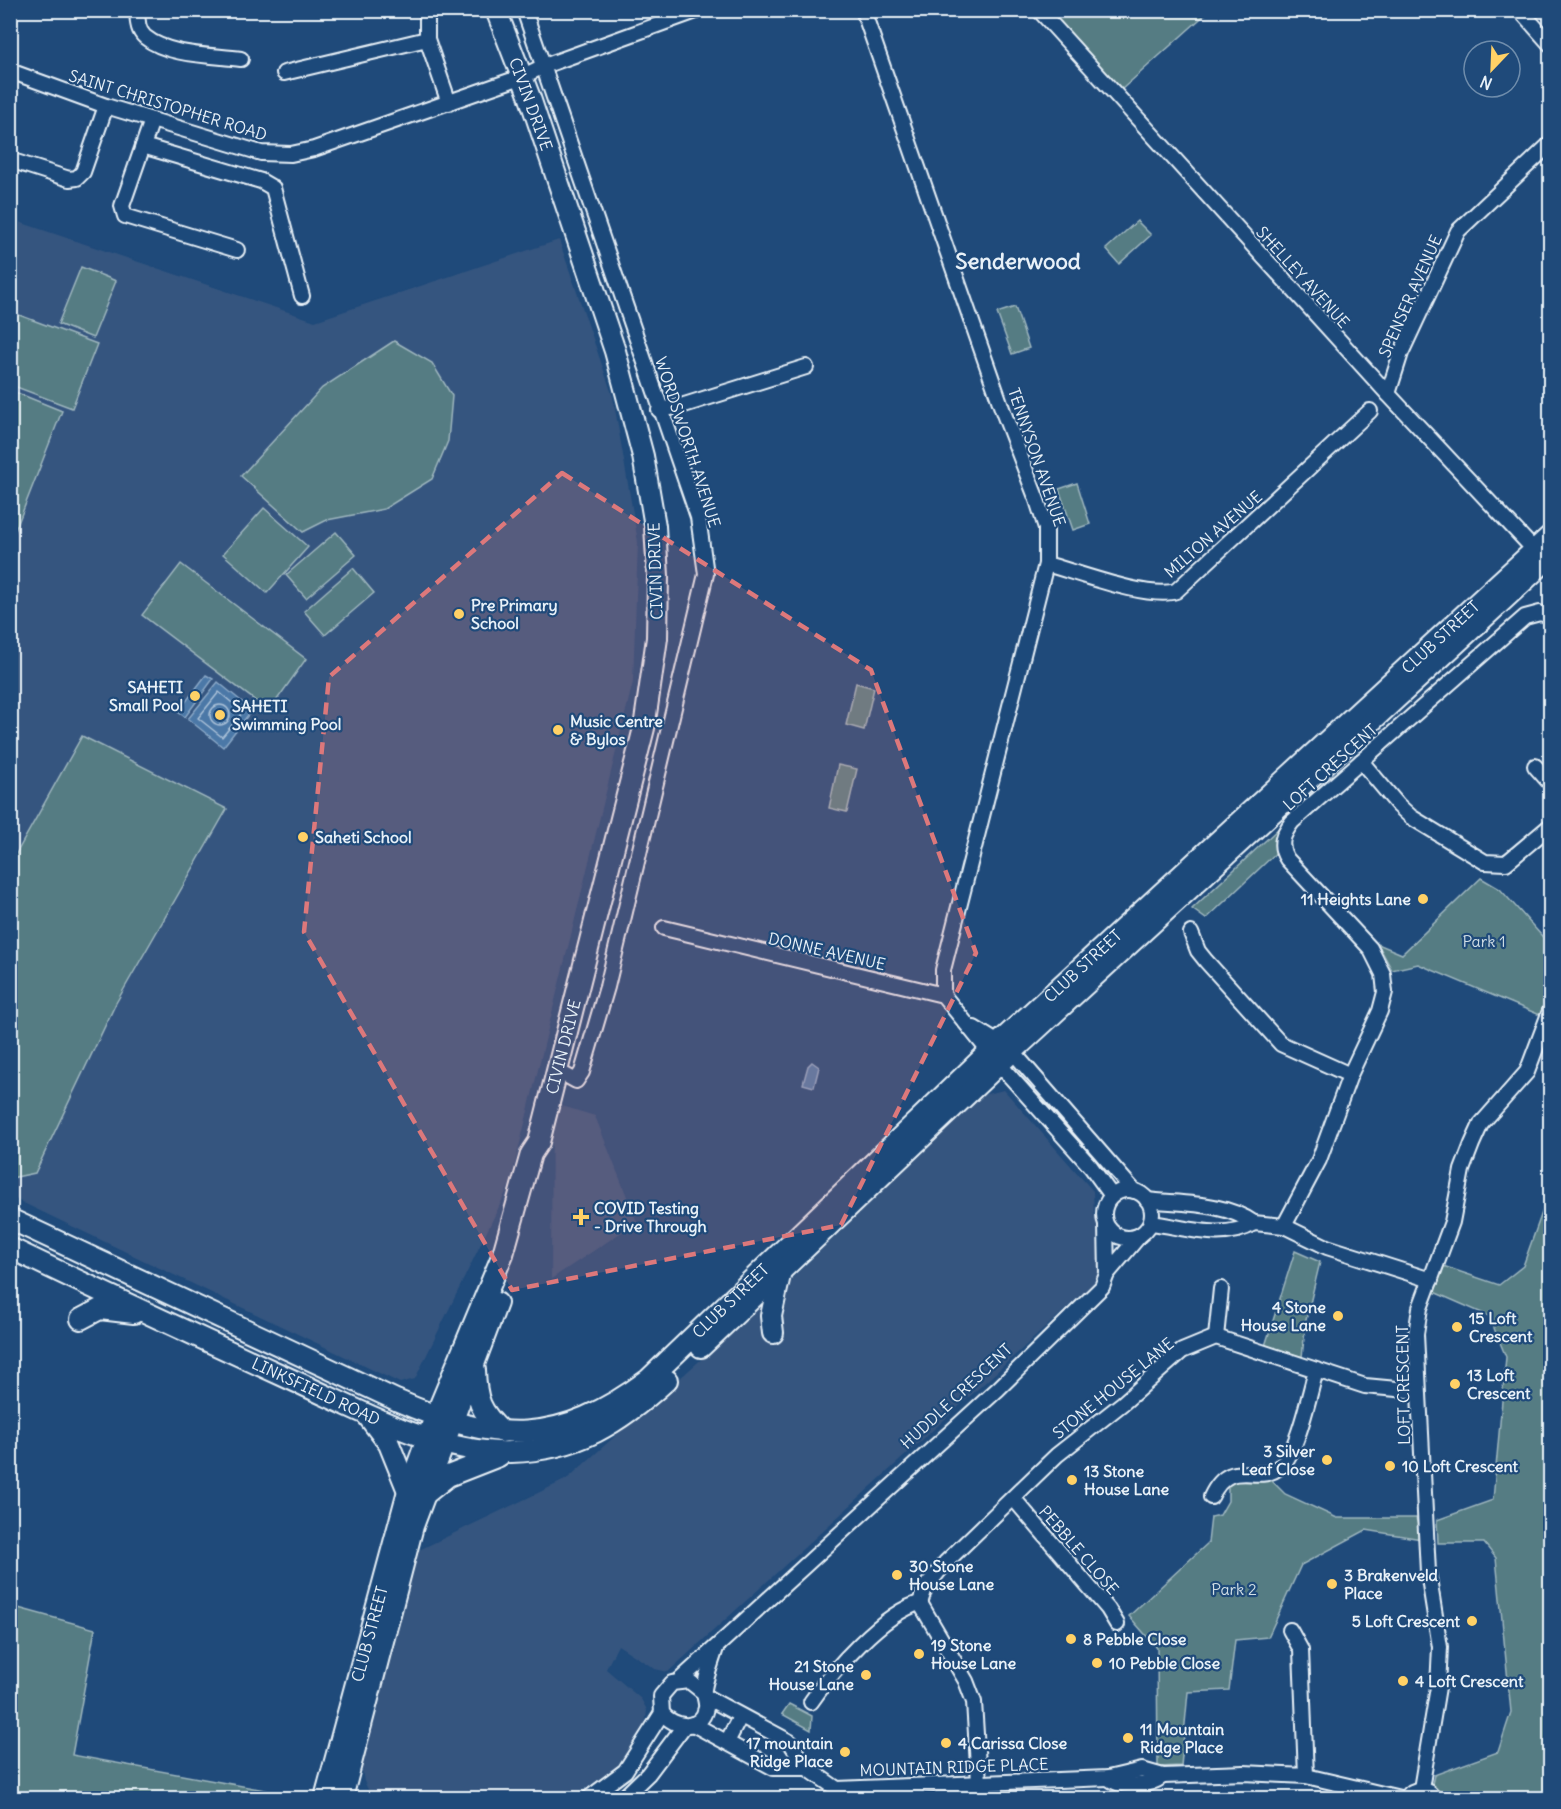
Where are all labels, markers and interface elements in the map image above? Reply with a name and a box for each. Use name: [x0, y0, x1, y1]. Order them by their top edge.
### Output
north arrow: [1462, 39, 1522, 99]
street label: CIVIN DRIVE: [505, 55, 557, 153]
street label: SAINT CHRISTOPHER ROAD: [66, 65, 270, 145]
text: N: [1477, 71, 1495, 94]
street label: SHELLEY AVENUE: [1252, 222, 1354, 332]
street label: SPENSER AVENUE: [1374, 232, 1446, 360]
district label: Senderwood: [955, 247, 1081, 275]
street label: WORDSWORTH AVENUE: [651, 354, 725, 530]
street label: TENNYSON AVENUE: [1004, 385, 1070, 529]
street label: MILTON AVENUE: [1160, 486, 1266, 582]
street label: CIVIN DRIVE: [643, 522, 667, 620]
place label: Pre Primary School: [471, 595, 558, 633]
street label: CLUB STREET: [1397, 596, 1483, 678]
marker: Pre Primary School: [452, 607, 466, 621]
place label: SAHETI Small Pool: [109, 677, 183, 715]
marker: SAHETI Small Pool: [188, 689, 202, 703]
place label: SAHETI Swimming Pool: [232, 696, 341, 735]
marker: SAHETI Swimming Pool: [213, 708, 227, 722]
place label: Music Centre & Bylos: [570, 711, 663, 750]
street label: LOFT CRESCENT: [1279, 719, 1381, 815]
marker: Music Centre & Bylos: [551, 723, 565, 737]
place label: Saheti School: [315, 827, 412, 847]
marker: Saheti School: [296, 830, 310, 844]
place label: 11 Heights Lane: [1301, 889, 1411, 910]
marker: 11 Heights Lane: [1416, 892, 1430, 906]
street label: CLUB STREET: [1040, 925, 1126, 1007]
street label: DONNE AVENUE: [766, 928, 888, 974]
park label: Park 1: [1462, 931, 1506, 951]
street label: CIVIN DRIVE: [542, 997, 585, 1096]
place label: COVID Testing - Drive Through: [594, 1198, 707, 1237]
marker: COVID Testing - Drive Through: [572, 1208, 590, 1226]
street label: CLUB STREET: [688, 1259, 773, 1342]
place label: 4 Stone House Lane: [1241, 1297, 1326, 1335]
place label: 15 Loft Crescent: [1469, 1308, 1533, 1346]
marker: 4 Stone House Lane: [1331, 1309, 1345, 1323]
marker: 15 Loft Crescent: [1450, 1320, 1464, 1334]
street label: LOFT CRESCENT: [1392, 1325, 1414, 1445]
street label: STONE HOUSE LANE: [1048, 1333, 1178, 1443]
street label: HUDDLE CRESCENT: [896, 1339, 1016, 1453]
street label: LINKSFIELD ROAD: [249, 1353, 383, 1429]
place label: 13 Loft Crescent: [1467, 1365, 1531, 1403]
marker: 13 Loft Crescent: [1448, 1377, 1462, 1391]
place label: 3 Silver Leaf Close: [1241, 1441, 1315, 1479]
marker: 3 Silver Leaf Close: [1320, 1453, 1334, 1467]
place label: 10 Loft Crescent: [1402, 1456, 1519, 1476]
marker: 10 Loft Crescent: [1383, 1459, 1397, 1473]
place label: 13 Stone House Lane: [1084, 1461, 1170, 1499]
marker: 13 Stone House Lane: [1065, 1473, 1079, 1487]
street label: PEBBLE CLOSE: [1035, 1501, 1123, 1599]
place label: 30 Stone House Lane: [909, 1556, 995, 1594]
place label: 3 Brakenveld Place: [1344, 1565, 1439, 1603]
marker: 30 Stone House Lane: [890, 1568, 904, 1582]
marker: 3 Brakenveld Place: [1325, 1577, 1339, 1591]
park label: Park 2: [1211, 1579, 1257, 1599]
street label: CLUB STREET: [347, 1584, 392, 1684]
place label: 5 Loft Crescent: [1352, 1611, 1461, 1631]
marker: 5 Loft Crescent: [1465, 1614, 1479, 1628]
place label: 8 Pebble Close: [1083, 1629, 1187, 1649]
marker: 8 Pebble Close: [1064, 1632, 1078, 1646]
place label: 19 Stone House Lane: [931, 1635, 1017, 1673]
marker: 19 Stone House Lane: [912, 1647, 926, 1661]
place label: 10 Pebble Close: [1109, 1653, 1220, 1673]
place label: 21 Stone House Lane: [769, 1656, 854, 1694]
marker: 10 Pebble Close: [1090, 1656, 1104, 1670]
marker: 21 Stone House Lane: [859, 1668, 873, 1682]
place label: 4 Loft Crescent: [1415, 1671, 1524, 1691]
marker: 4 Loft Crescent: [1396, 1674, 1410, 1688]
place label: 11 Mountain Ridge Place: [1140, 1719, 1224, 1758]
marker: 11 Mountain Ridge Place: [1121, 1731, 1135, 1745]
place label: 17 mountain Ridge Place: [746, 1733, 833, 1772]
place label: 4 Carissa Close: [958, 1733, 1068, 1753]
marker: 4 Carissa Close: [939, 1736, 953, 1750]
marker: 17 mountain Ridge Place: [838, 1745, 852, 1759]
street label: MOUNTAIN RIDGE PLACE: [859, 1754, 1049, 1780]

